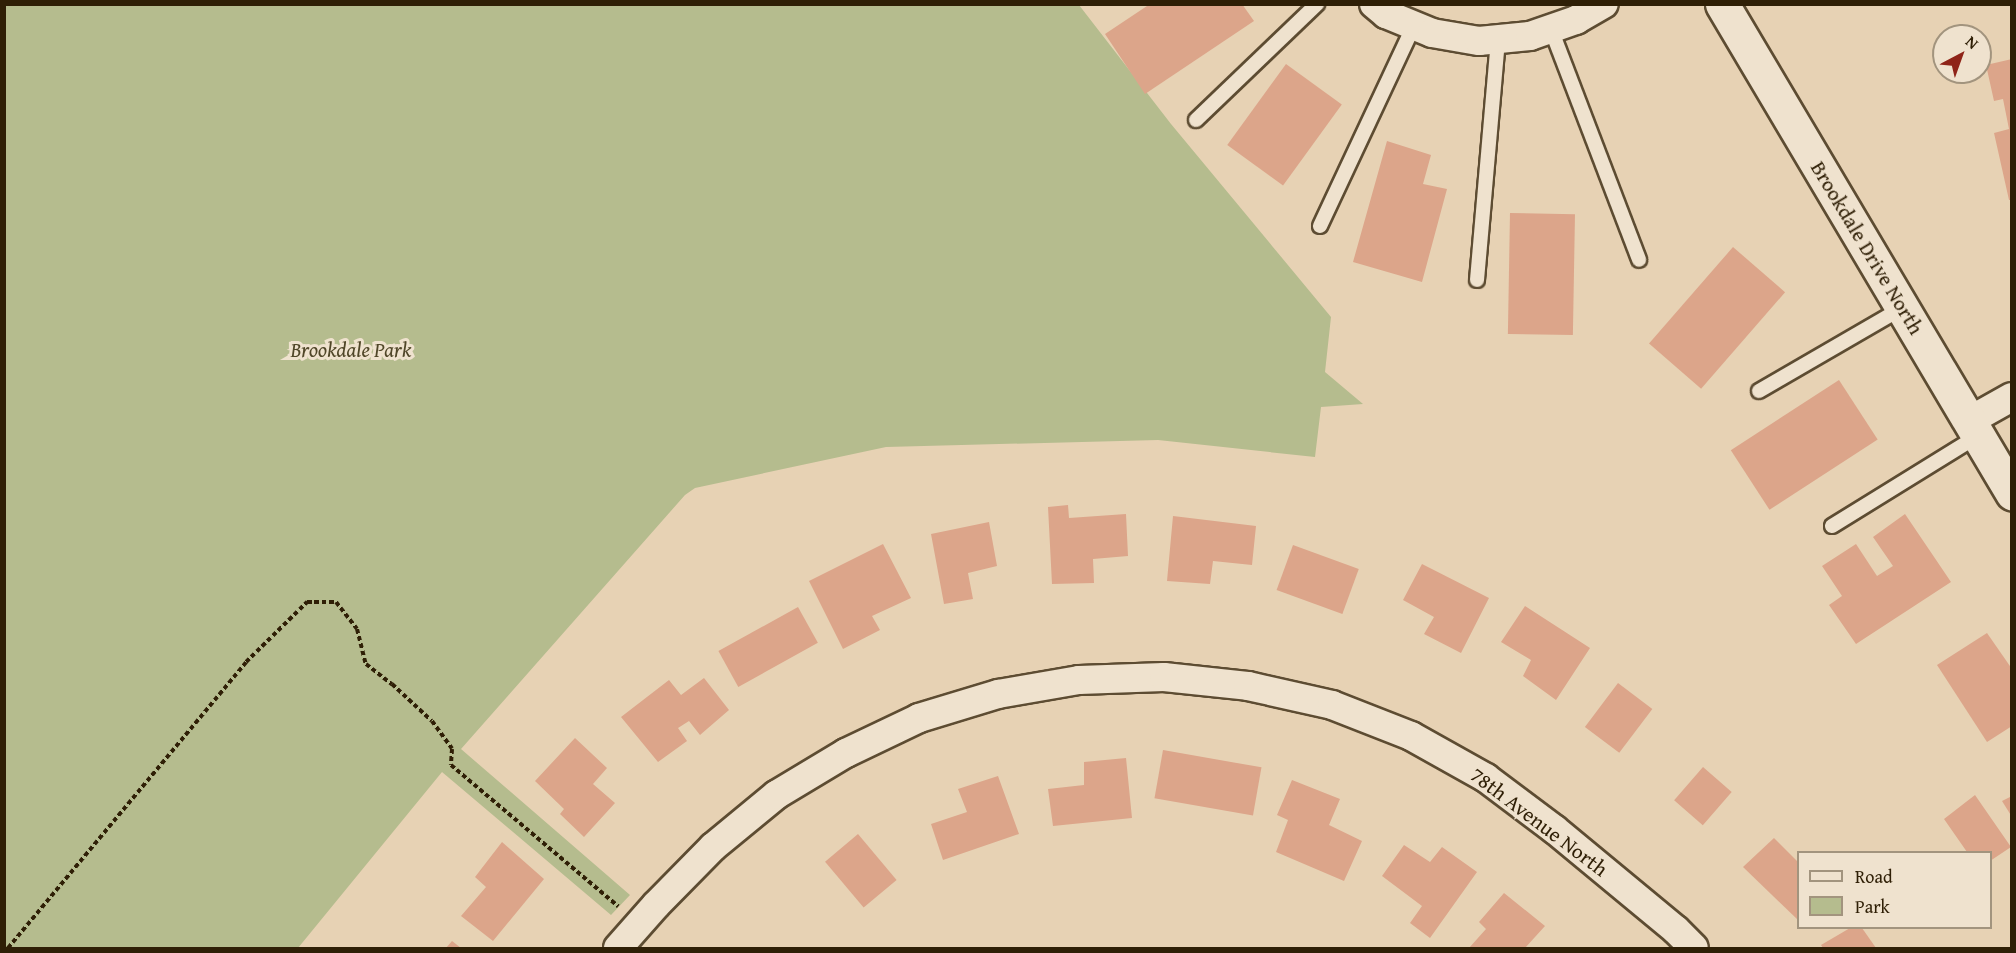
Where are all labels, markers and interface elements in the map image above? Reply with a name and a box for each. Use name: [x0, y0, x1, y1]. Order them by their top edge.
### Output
north arrow: [1932, 24, 1992, 84]
text: N: [1961, 29, 1984, 54]
street label: Brookdale Drive North: [1805, 157, 1929, 339]
park label: Brookdale Park: [291, 337, 411, 363]
street label: 78th Avenue North: [1465, 762, 1613, 882]
legend: [1797, 851, 1992, 929]
text: Road: [1855, 863, 1893, 890]
text: Park: [1855, 893, 1890, 920]

